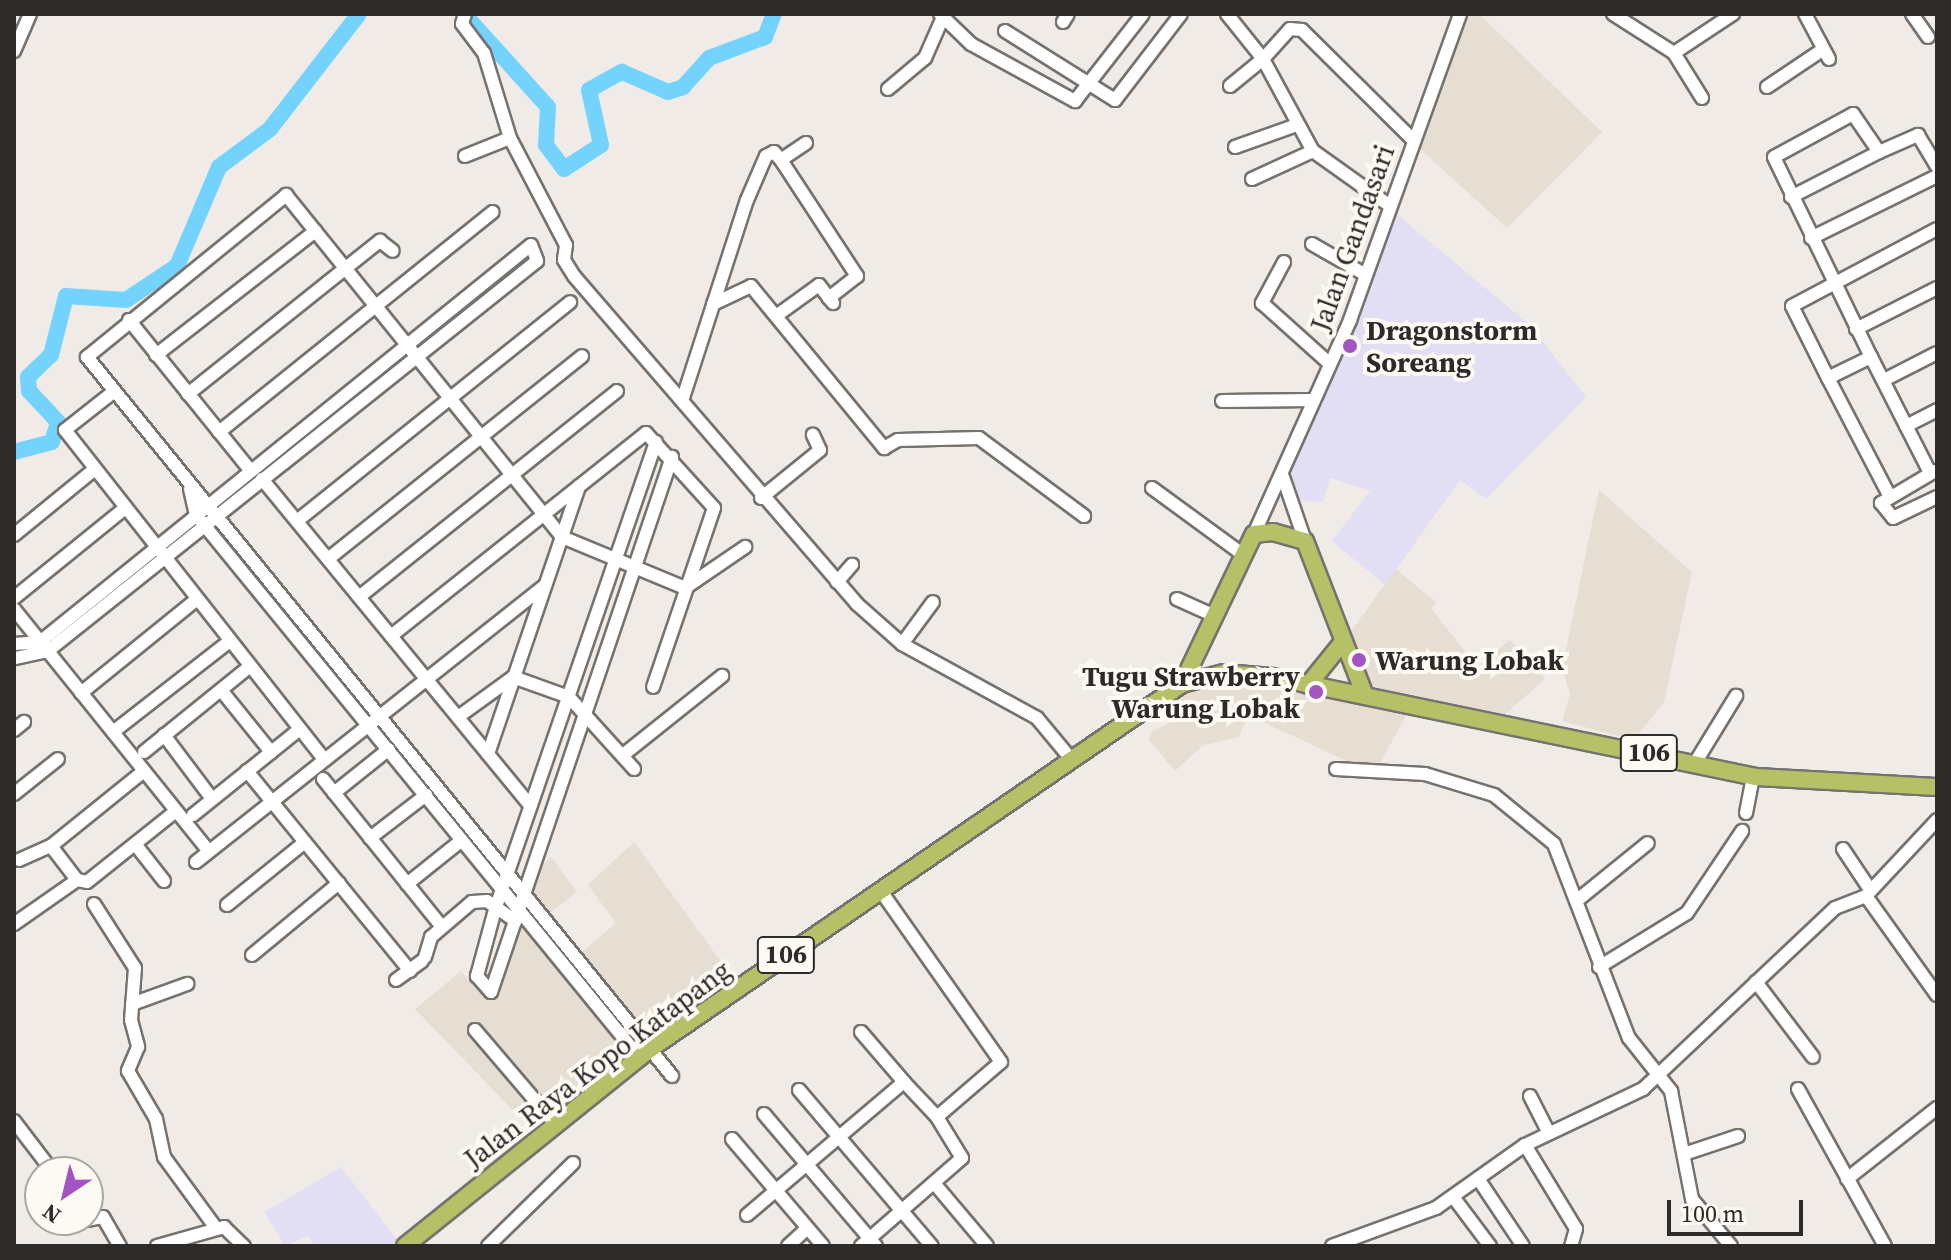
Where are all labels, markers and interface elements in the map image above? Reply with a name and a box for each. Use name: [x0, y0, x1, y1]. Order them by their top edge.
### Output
street label: Jalan Gandasari: [1303, 140, 1401, 336]
place label: Dragonstorm Soreang: [1366, 313, 1537, 379]
marker: Dragonstorm Soreang: [1341, 337, 1359, 355]
place label: Warung Lobak: [1375, 643, 1564, 677]
marker: Warung Lobak: [1350, 651, 1368, 669]
place label: Tugu Strawberry Warung Lobak: [1082, 659, 1300, 725]
marker: Tugu Strawberry Warung Lobak: [1307, 683, 1325, 701]
road number: 106: [1619, 731, 1679, 775]
road number: 106: [756, 933, 816, 977]
street label: Jalan Raya Kopo Katapang: [457, 953, 737, 1175]
north arrow: [24, 1156, 104, 1236]
scale bar: [1671, 1184, 1807, 1234]
text: N: [36, 1197, 67, 1231]
text: 100 m: [1681, 1197, 1744, 1230]

